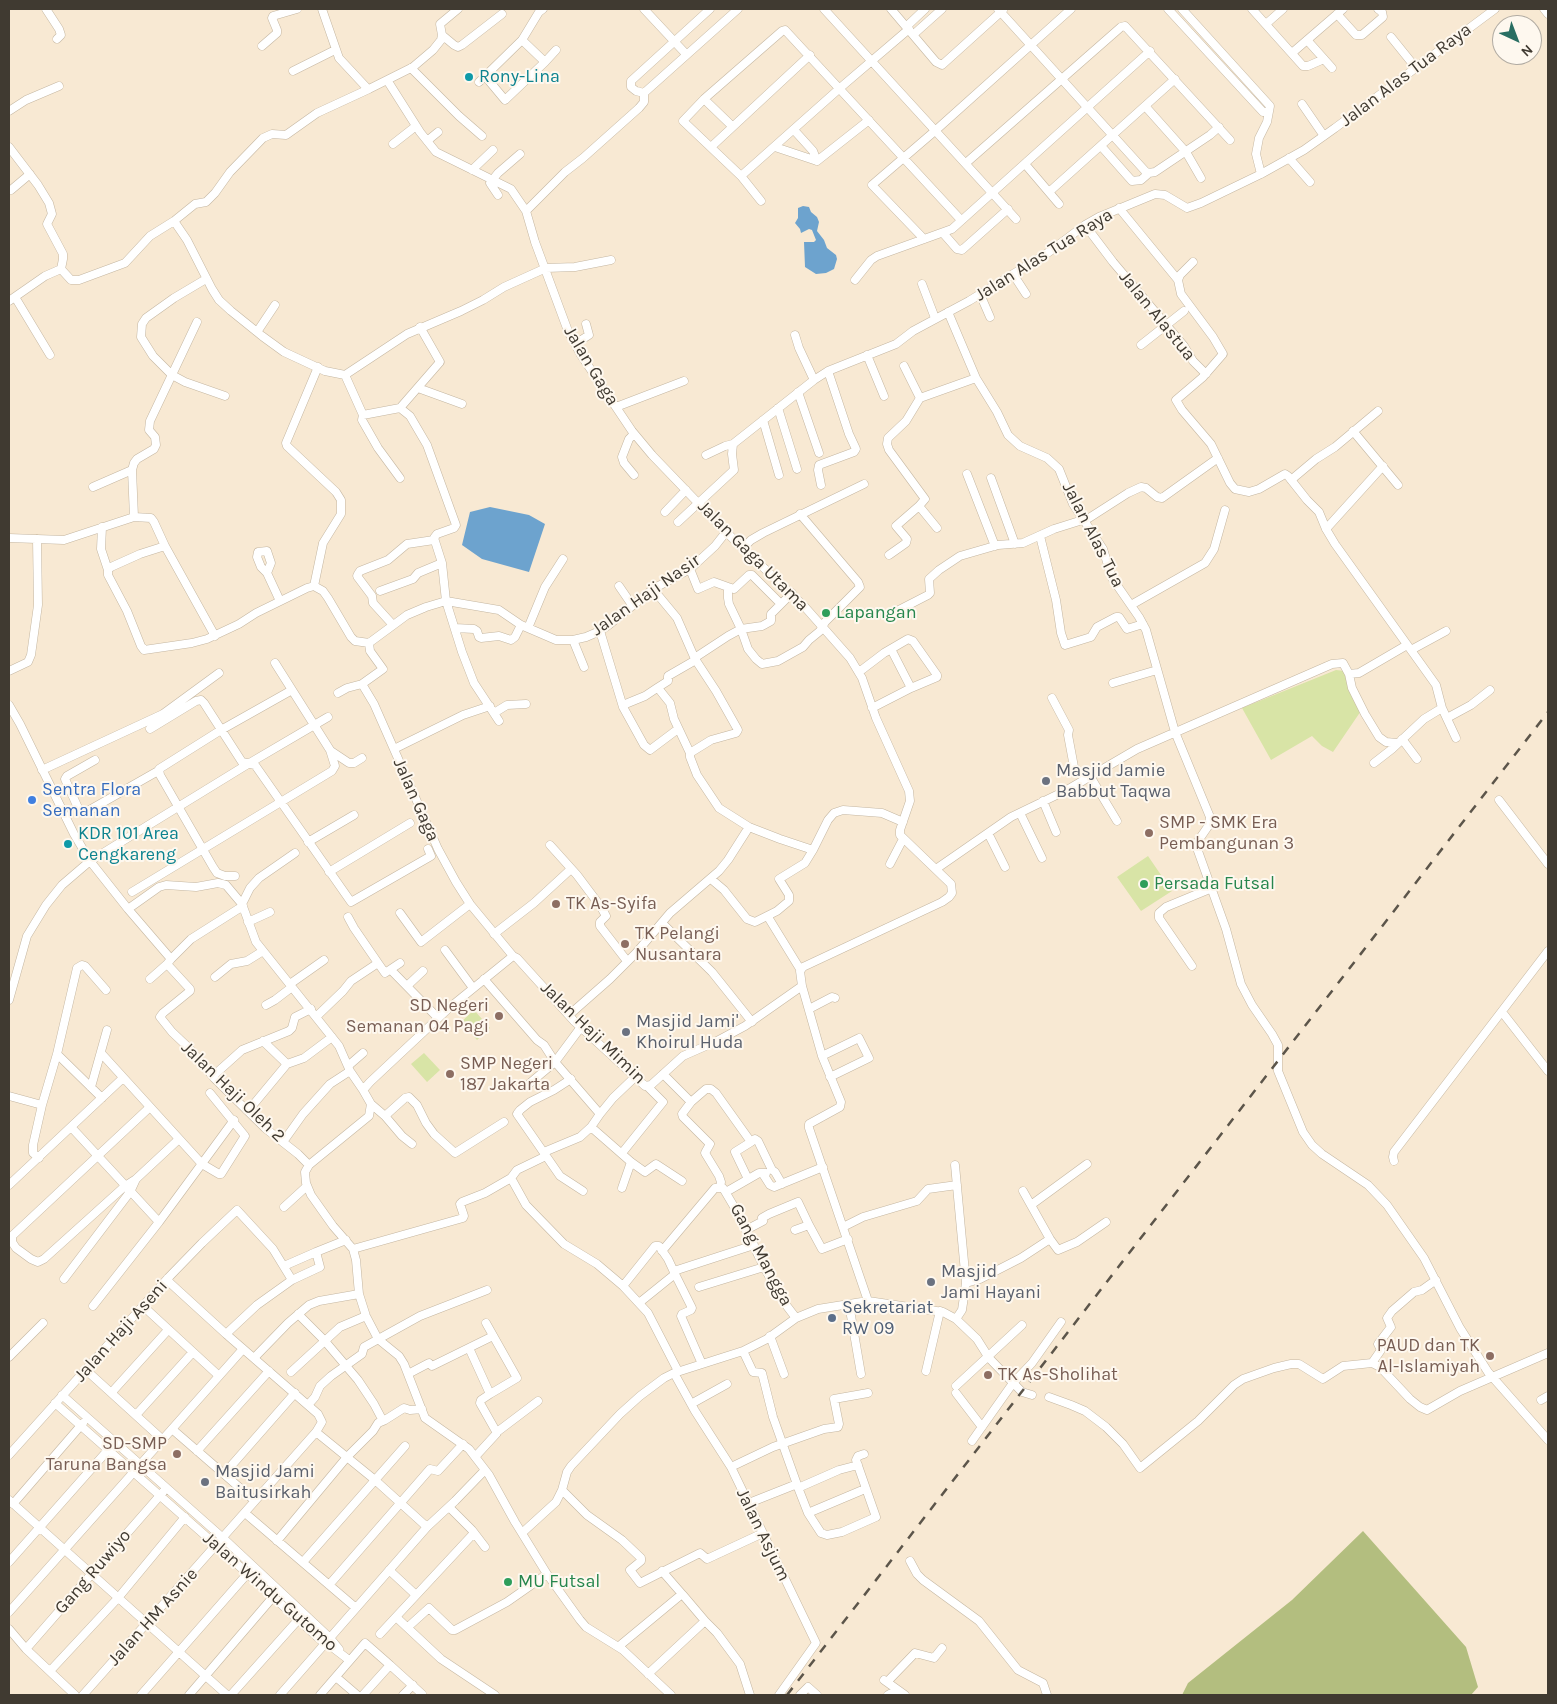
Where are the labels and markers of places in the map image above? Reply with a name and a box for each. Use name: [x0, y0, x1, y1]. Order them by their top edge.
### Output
place label: Rony-Lina: [479, 66, 560, 88]
marker: Rony-Lina: [463, 71, 475, 83]
place label: Lapangan: [836, 602, 917, 624]
marker: Lapangan: [820, 607, 832, 619]
place label: Masjid Jamie Babbut Taqwa: [1056, 760, 1171, 802]
marker: Masjid Jamie Babbut Taqwa: [1040, 775, 1052, 787]
place label: Sentra Flora Semanan: [42, 779, 141, 822]
marker: Sentra Flora Semanan: [26, 794, 38, 806]
place label: SMP - SMK Era Pembangunan 3: [1159, 812, 1294, 854]
place label: KDR 101 Area Cengkareng: [78, 823, 179, 866]
marker: SMP - SMK Era Pembangunan 3: [1143, 827, 1155, 839]
marker: KDR 101 Area Cengkareng: [62, 838, 74, 850]
place label: Persada Futsal: [1154, 873, 1275, 895]
marker: Persada Futsal: [1138, 878, 1150, 890]
place label: TK As-Syifa: [566, 893, 657, 915]
marker: TK As-Syifa: [550, 898, 562, 910]
place label: TK Pelangi Nusantara: [635, 923, 722, 966]
marker: TK Pelangi Nusantara: [619, 938, 631, 950]
place label: SD Negeri Semanan 04 Pagi: [346, 995, 489, 1038]
marker: SD Negeri Semanan 04 Pagi: [493, 1010, 505, 1022]
place label: Masjid Jami' Khoirul Huda: [636, 1011, 743, 1054]
marker: Masjid Jami' Khoirul Huda: [620, 1026, 632, 1038]
place label: SMP Negeri 187 Jakarta: [460, 1053, 553, 1096]
marker: SMP Negeri 187 Jakarta: [444, 1068, 456, 1080]
place label: Masjid Jami Hayani: [941, 1261, 1041, 1304]
marker: Masjid Jami Hayani: [925, 1276, 937, 1288]
place label: Sekretariat RW 09: [842, 1297, 933, 1340]
marker: Sekretariat RW 09: [826, 1312, 838, 1324]
place label: PAUD dan TK Al-Islamiyah: [1377, 1335, 1480, 1378]
marker: PAUD dan TK Al-Islamiyah: [1484, 1350, 1496, 1362]
place label: TK As-Sholihat: [998, 1364, 1118, 1386]
marker: TK As-Sholihat: [982, 1369, 994, 1381]
place label: SD-SMP Taruna Bangsa: [46, 1433, 167, 1476]
marker: SD-SMP Taruna Bangsa: [171, 1448, 183, 1460]
place label: Masjid Jami Baitusirkah: [215, 1461, 315, 1504]
marker: Masjid Jami Baitusirkah: [199, 1476, 211, 1488]
place label: MU Futsal: [518, 1571, 600, 1593]
marker: MU Futsal: [502, 1576, 514, 1588]

